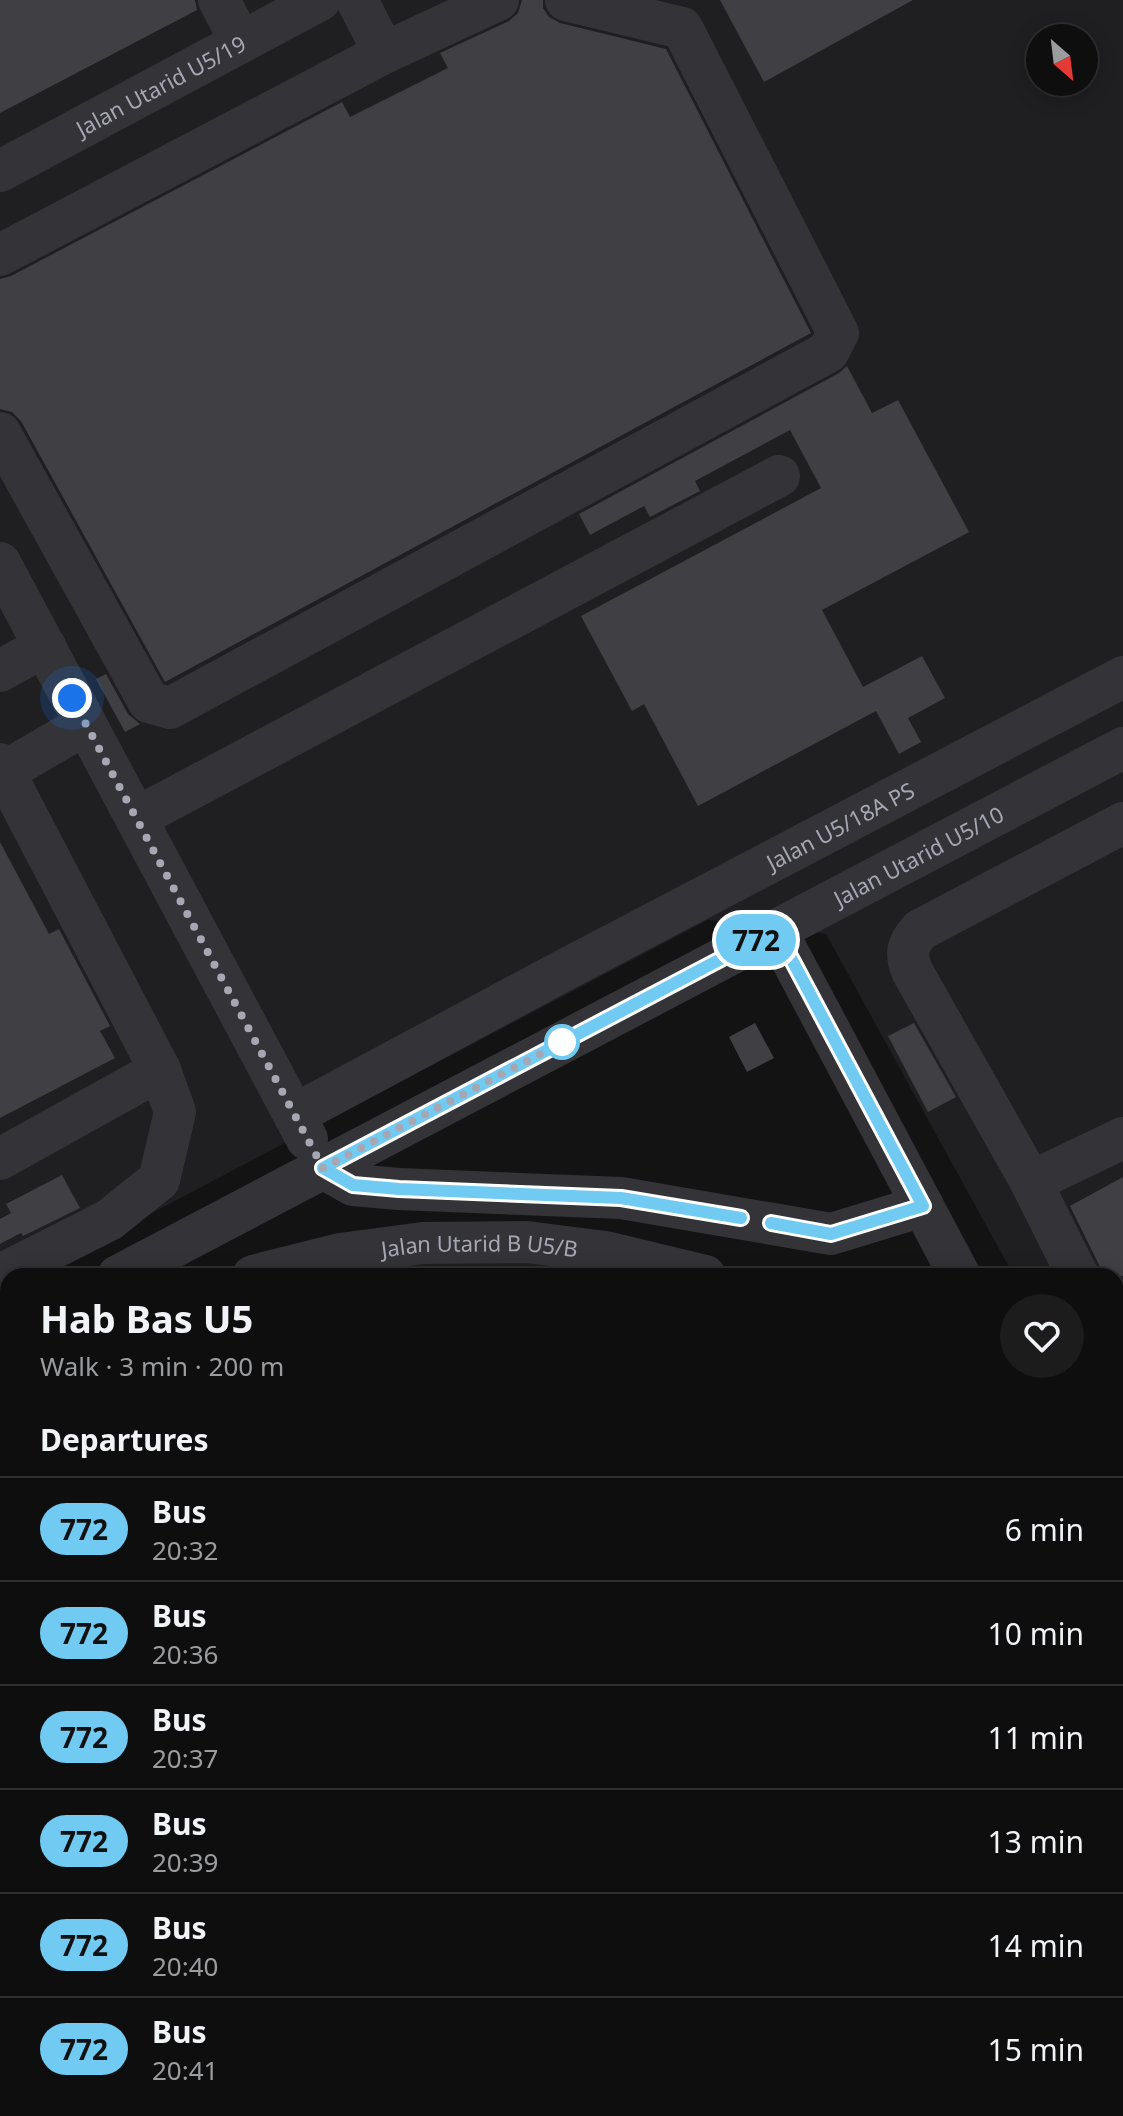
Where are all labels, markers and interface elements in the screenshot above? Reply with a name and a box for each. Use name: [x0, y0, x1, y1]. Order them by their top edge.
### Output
north arrow: [1026, 24, 1098, 96]
map controls: [1026, 24, 1098, 96]
street label: Jalan Utarid U5/19: [69, 28, 251, 144]
your location: [52, 678, 92, 718]
street label: Jalan U5/18A PS: [759, 774, 919, 878]
street label: Jalan Utarid U5/10: [826, 799, 1009, 914]
line badge: 772: [710, 914, 802, 966]
text: 772: [732, 921, 780, 959]
unlabelled marker: [545, 1025, 579, 1059]
street label: Jalan Utarid B U5/B: [377, 1227, 580, 1264]
text: Hab Bas U5: [40, 1292, 253, 1344]
button: heart: [1000, 1294, 1084, 1378]
text: Walk · 3 min · 200 m: [40, 1348, 284, 1384]
text: Departures: [40, 1419, 209, 1460]
text: Bus: [152, 1491, 207, 1532]
text: 6 min: [1005, 1509, 1084, 1550]
text: 772: [60, 1510, 108, 1548]
text: 20:32: [152, 1532, 218, 1568]
text: Bus: [152, 1595, 207, 1636]
text: 10 min: [988, 1613, 1084, 1654]
text: 772: [60, 1614, 108, 1652]
text: 20:36: [152, 1636, 218, 1672]
text: Bus: [152, 1699, 207, 1740]
text: 11 min: [988, 1717, 1084, 1758]
text: 772: [60, 1718, 108, 1756]
text: 20:37: [152, 1740, 218, 1776]
text: Bus: [152, 1803, 207, 1844]
text: 13 min: [988, 1821, 1084, 1862]
text: 772: [60, 1822, 108, 1860]
text: 20:39: [152, 1844, 218, 1880]
text: Bus: [152, 1907, 207, 1948]
text: 14 min: [988, 1925, 1084, 1966]
text: 772: [60, 1926, 108, 1964]
text: 20:40: [152, 1948, 218, 1984]
text: Bus: [152, 2011, 207, 2052]
text: 15 min: [988, 2029, 1084, 2070]
text: 772: [60, 2030, 108, 2068]
text: 20:41: [152, 2052, 218, 2088]

